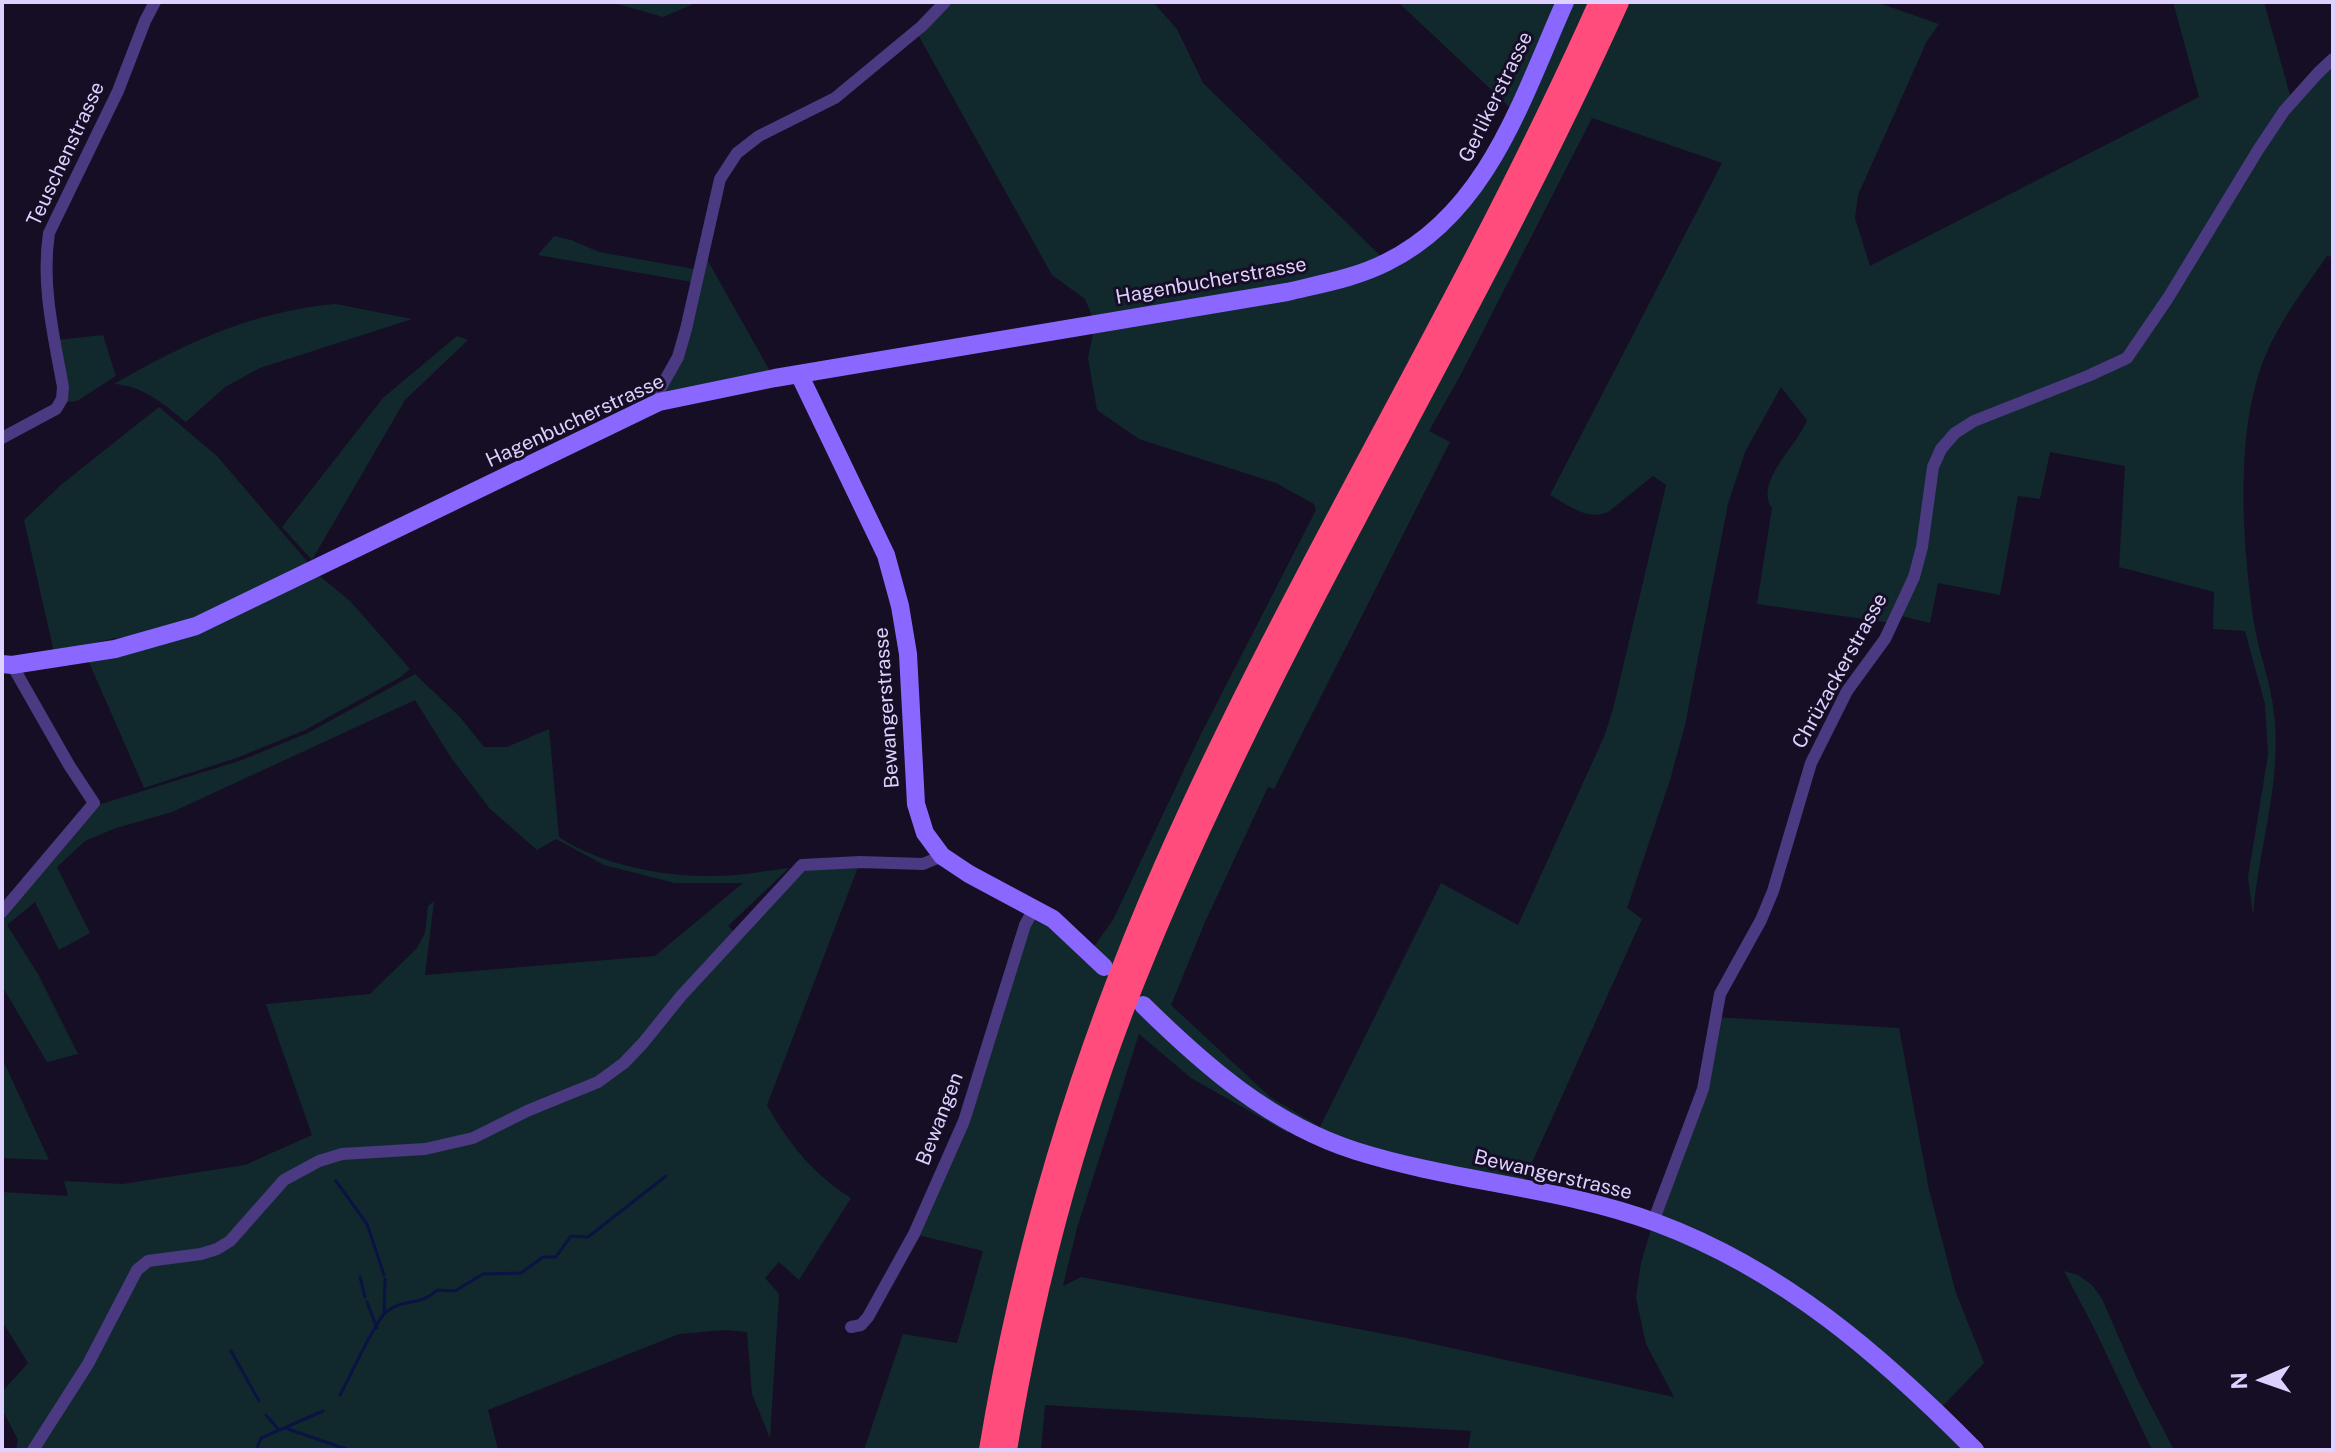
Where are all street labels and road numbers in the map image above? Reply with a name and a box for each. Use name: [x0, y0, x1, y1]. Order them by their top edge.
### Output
street label: Gerlikerstrasse: [1454, 28, 1538, 166]
street label: Teuschenstrasse: [22, 78, 110, 230]
street label: Hagenbucherstrasse: [1113, 252, 1309, 310]
street label: Hagenbucherstrasse: [482, 369, 668, 473]
street label: Chrüzackerstrasse: [1787, 589, 1893, 753]
street label: Bewangerstrasse: [869, 627, 905, 789]
street label: Bewangen: [911, 1069, 969, 1169]
street label: Bewangerstrasse: [1472, 1145, 1634, 1205]

